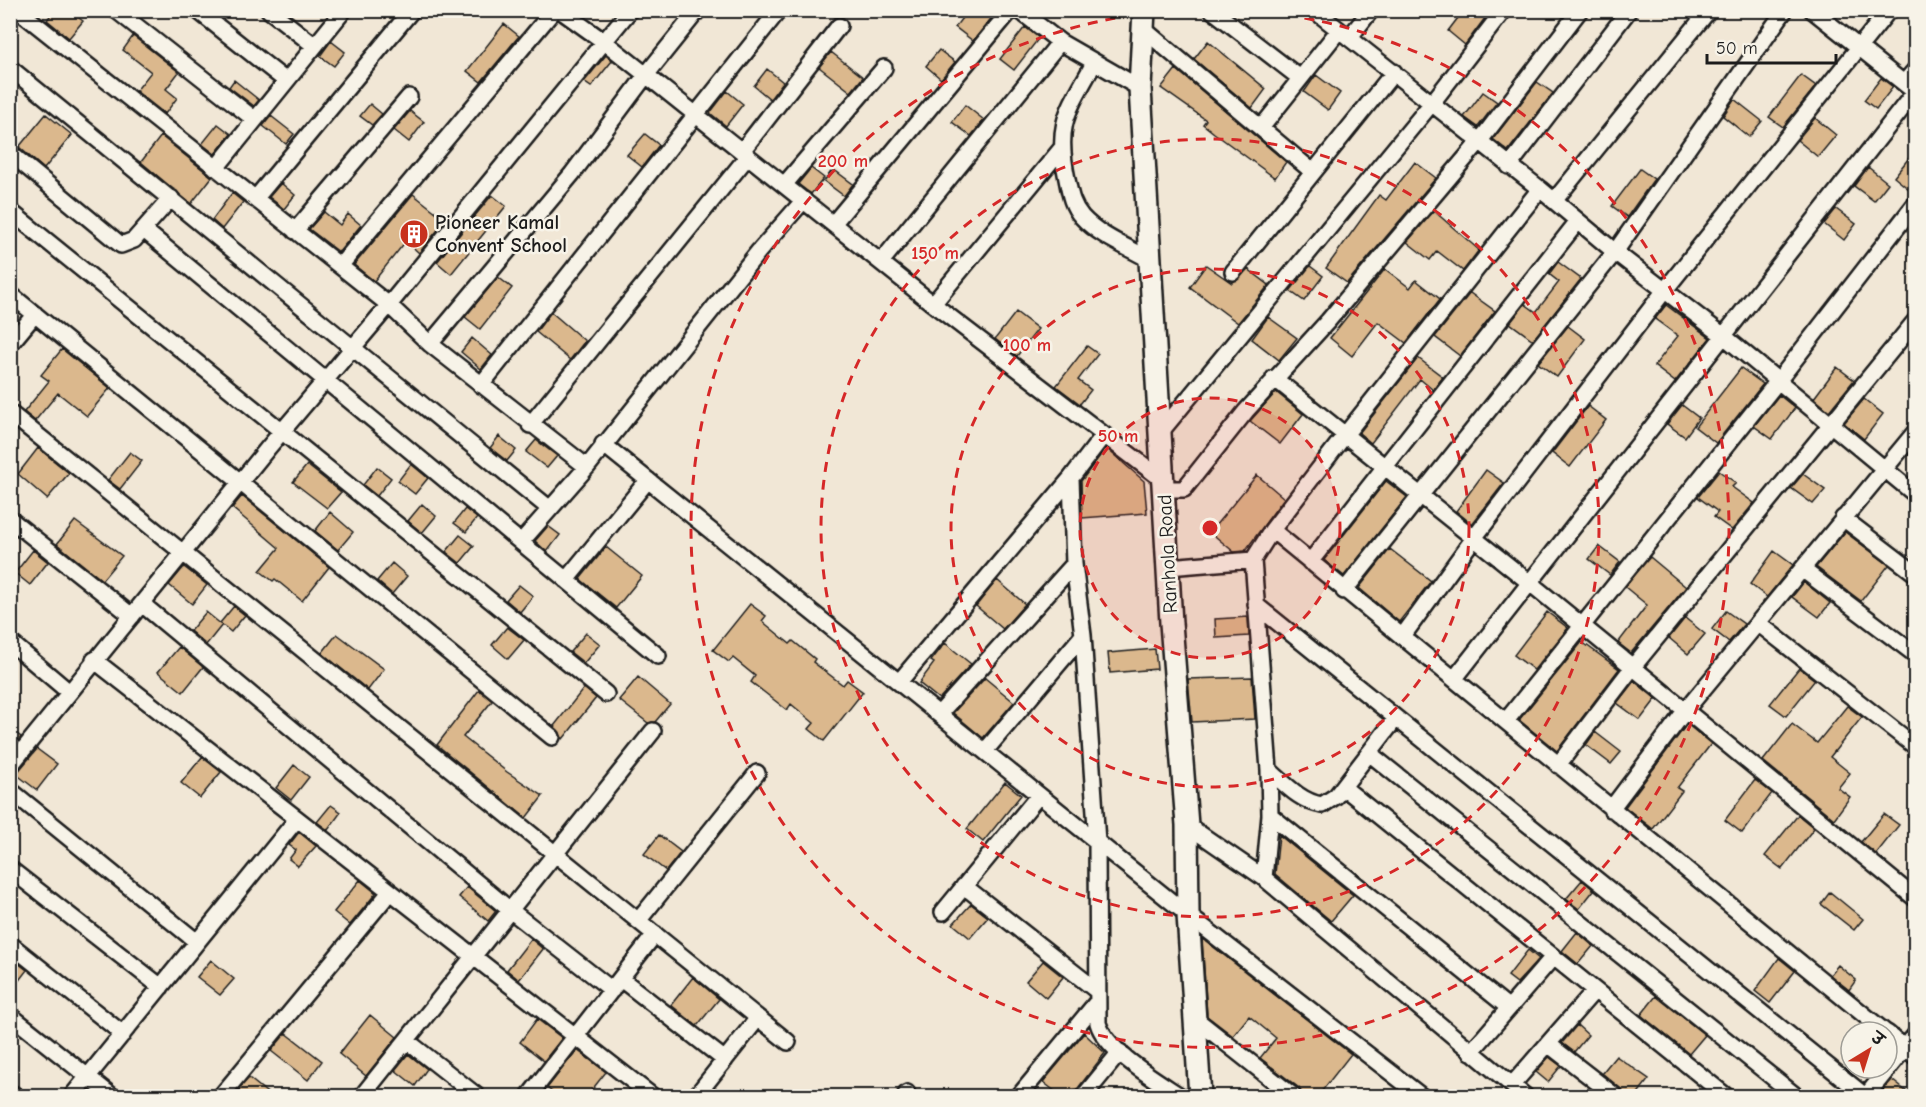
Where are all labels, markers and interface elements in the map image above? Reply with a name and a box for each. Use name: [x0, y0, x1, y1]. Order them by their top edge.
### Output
scale bar: [1707, 27, 1836, 65]
text: 50 m: [1716, 38, 1758, 59]
text: 200 m: [818, 151, 868, 172]
place label: Pioneer Kamal Convent School: [435, 211, 567, 257]
building icon: Pioneer Kamal Convent School: [398, 218, 430, 250]
text: 150 m: [911, 243, 959, 264]
text: 100 m: [1003, 335, 1051, 356]
text: 50 m: [1098, 426, 1138, 447]
street label: Ranhola Road: [1153, 494, 1182, 614]
centre of rings: [1200, 518, 1220, 538]
north arrow: [1839, 1020, 1899, 1080]
text: उ: [1866, 1027, 1888, 1050]

